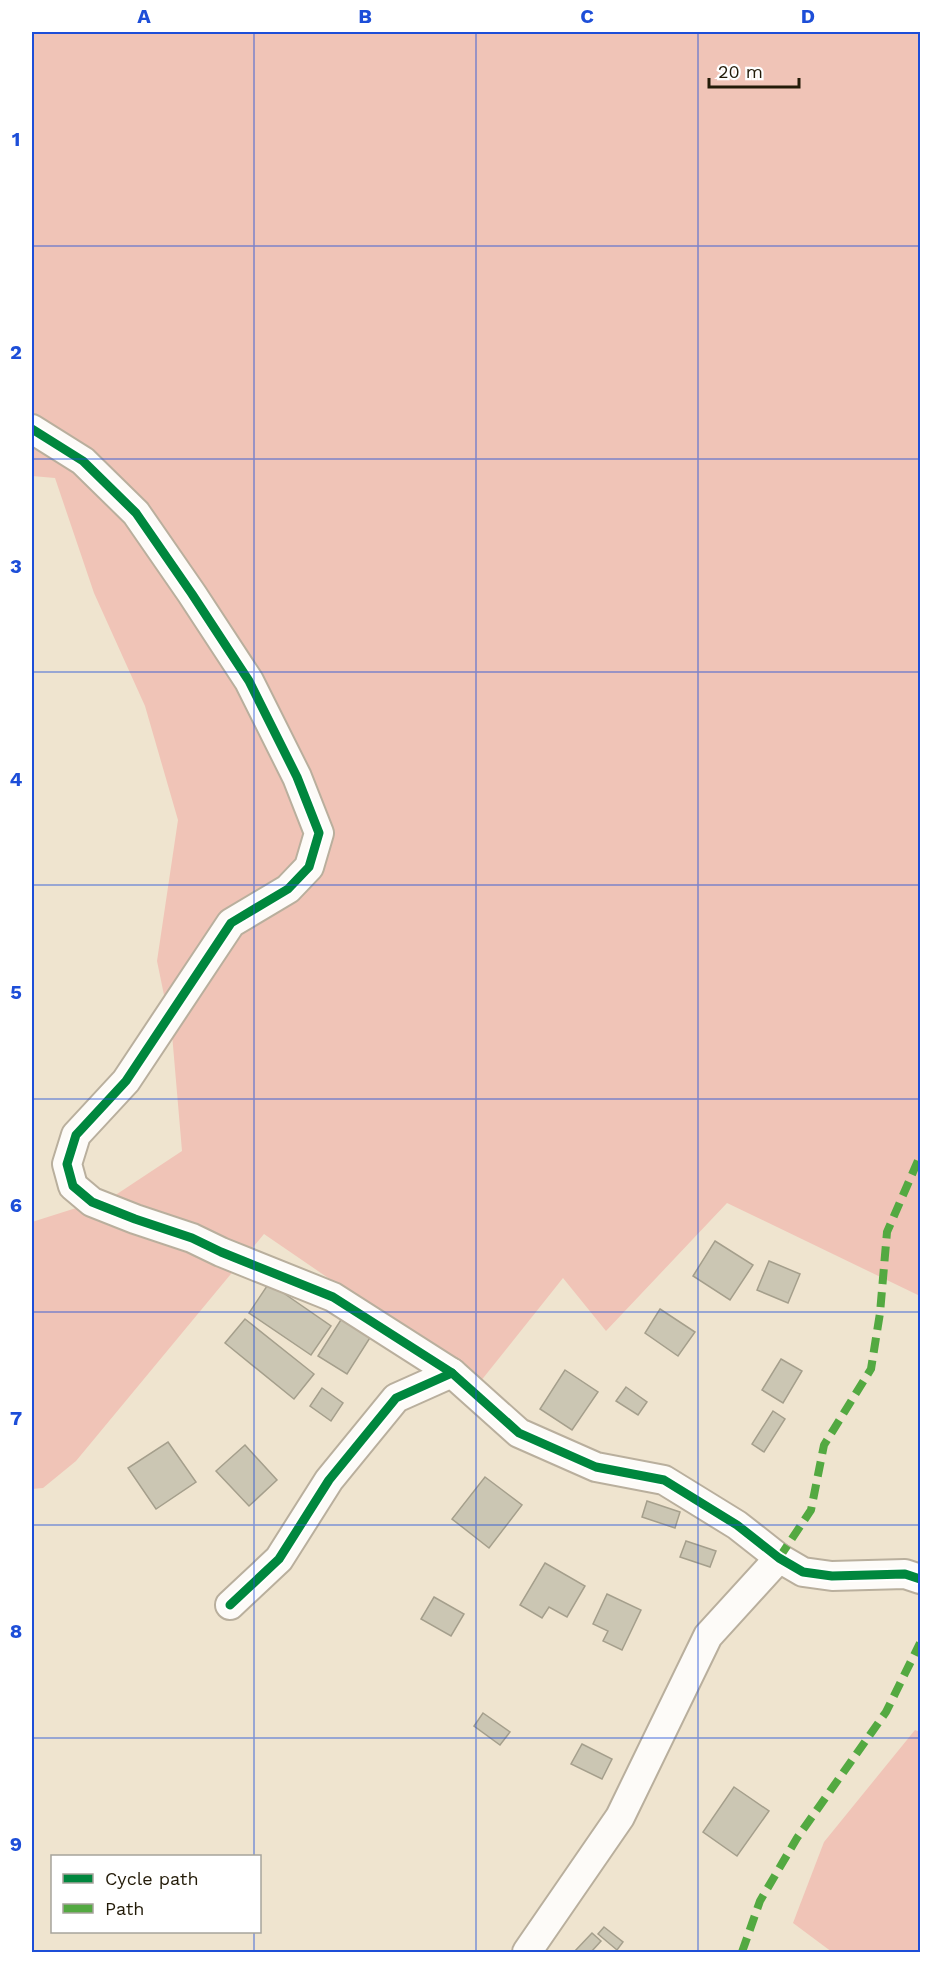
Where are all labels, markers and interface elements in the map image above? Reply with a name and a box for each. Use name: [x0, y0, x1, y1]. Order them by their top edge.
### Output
text: A: [137, 4, 151, 28]
text: B: [358, 4, 372, 28]
text: C: [580, 4, 594, 28]
text: D: [801, 4, 815, 28]
scale bar: [709, 51, 799, 89]
text: 20 m: [718, 61, 763, 82]
text: 1: [12, 127, 20, 151]
text: 2: [10, 340, 22, 364]
text: 3: [10, 554, 22, 578]
text: 4: [10, 767, 23, 791]
text: 5: [10, 980, 22, 1004]
text: 6: [10, 1193, 22, 1217]
text: 7: [10, 1406, 22, 1430]
text: 8: [10, 1619, 22, 1643]
text: 9: [10, 1832, 22, 1856]
legend: [51, 1855, 261, 1933]
text: Cycle path: [105, 1868, 199, 1889]
text: Path: [105, 1898, 145, 1919]

